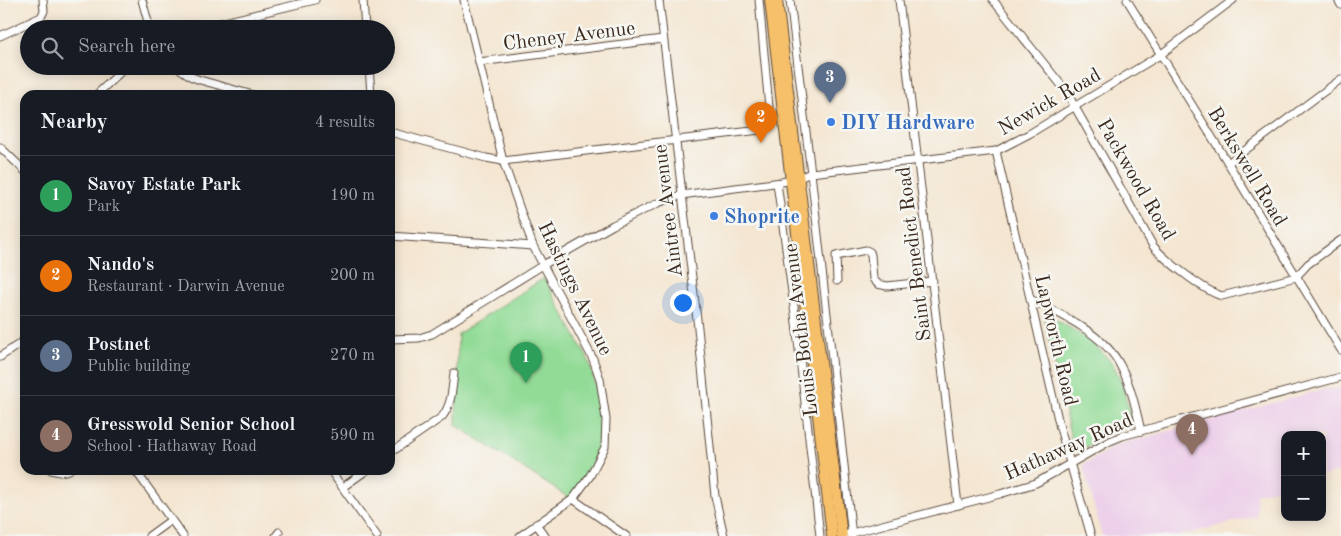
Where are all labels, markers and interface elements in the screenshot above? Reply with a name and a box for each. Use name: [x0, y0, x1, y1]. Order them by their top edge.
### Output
street label: Cheney Avenue: [502, 19, 637, 55]
search box: [20, 20, 395, 75]
icon: search: [38, 34, 66, 62]
text: Search here: [78, 38, 175, 57]
pin: 3: [814, 62, 846, 103]
street label: Newick Road: [995, 65, 1105, 140]
pin: 2: [745, 102, 777, 143]
street label: Berkswell Road: [1203, 104, 1290, 230]
text: Nearby: [40, 112, 108, 133]
place label: DIY Hardware: [841, 114, 975, 134]
text: 4 results: [315, 115, 375, 131]
marker: DIY Hardware: [825, 116, 837, 128]
street label: Packwood Road: [1092, 116, 1178, 244]
street label: Aintree Avenue: [651, 143, 687, 279]
street label: Saint Benedict Road: [894, 165, 936, 342]
text: Savoy Estate Park: [87, 176, 241, 195]
text: 1: [51, 188, 61, 204]
text: 190 m: [330, 188, 375, 204]
text: Park: [87, 199, 120, 215]
place label: Shoprite: [724, 208, 800, 228]
marker: Shoprite: [708, 210, 720, 222]
street label: Hastings Avenue: [533, 219, 615, 359]
street label: Louis Botha Avenue: [781, 242, 823, 417]
text: Nando's: [87, 256, 154, 275]
text: 2: [51, 268, 61, 284]
text: 200 m: [330, 268, 375, 284]
street label: Lapworth Road: [1030, 273, 1080, 408]
text: Restaurant · Darwin Avenue: [87, 279, 285, 295]
your location: [670, 290, 696, 316]
text: Postnet: [87, 336, 150, 355]
pin: 1: [510, 342, 542, 383]
text: 3: [51, 348, 61, 364]
text: 270 m: [330, 348, 375, 364]
text: Public building: [87, 359, 190, 375]
street label: Hathaway Road: [1002, 411, 1136, 485]
pin: 4: [1176, 414, 1208, 455]
text: Gresswold Senior School: [87, 416, 295, 435]
text: 4: [51, 428, 61, 444]
text: 590 m: [330, 428, 375, 444]
map controls: [1281, 431, 1326, 521]
button: +: [1281, 431, 1326, 476]
text: School · Hathaway Road: [87, 439, 257, 455]
button: −: [1281, 476, 1326, 521]

